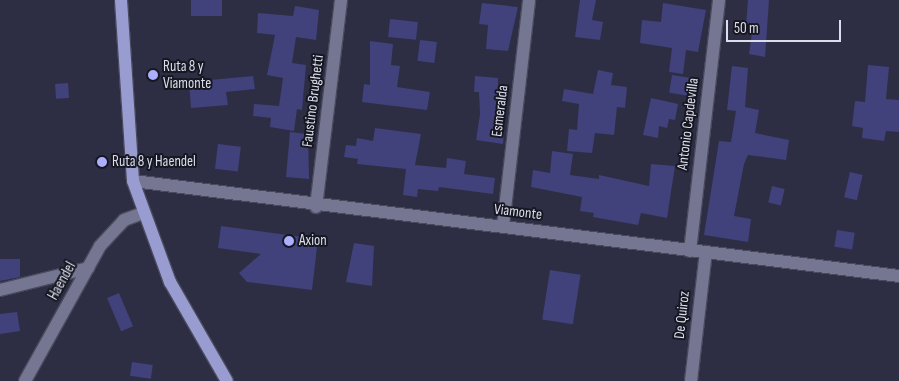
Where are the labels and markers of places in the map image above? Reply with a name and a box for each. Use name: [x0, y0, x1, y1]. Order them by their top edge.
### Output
place label: Ruta 8 y Viamonte: [163, 57, 211, 92]
marker: Ruta 8 y Viamonte: [147, 69, 159, 81]
place label: Ruta 8 y Haendel: [112, 153, 196, 171]
marker: Ruta 8 y Haendel: [96, 156, 108, 168]
place label: Axion: [299, 232, 327, 250]
marker: Axion: [283, 235, 295, 247]

